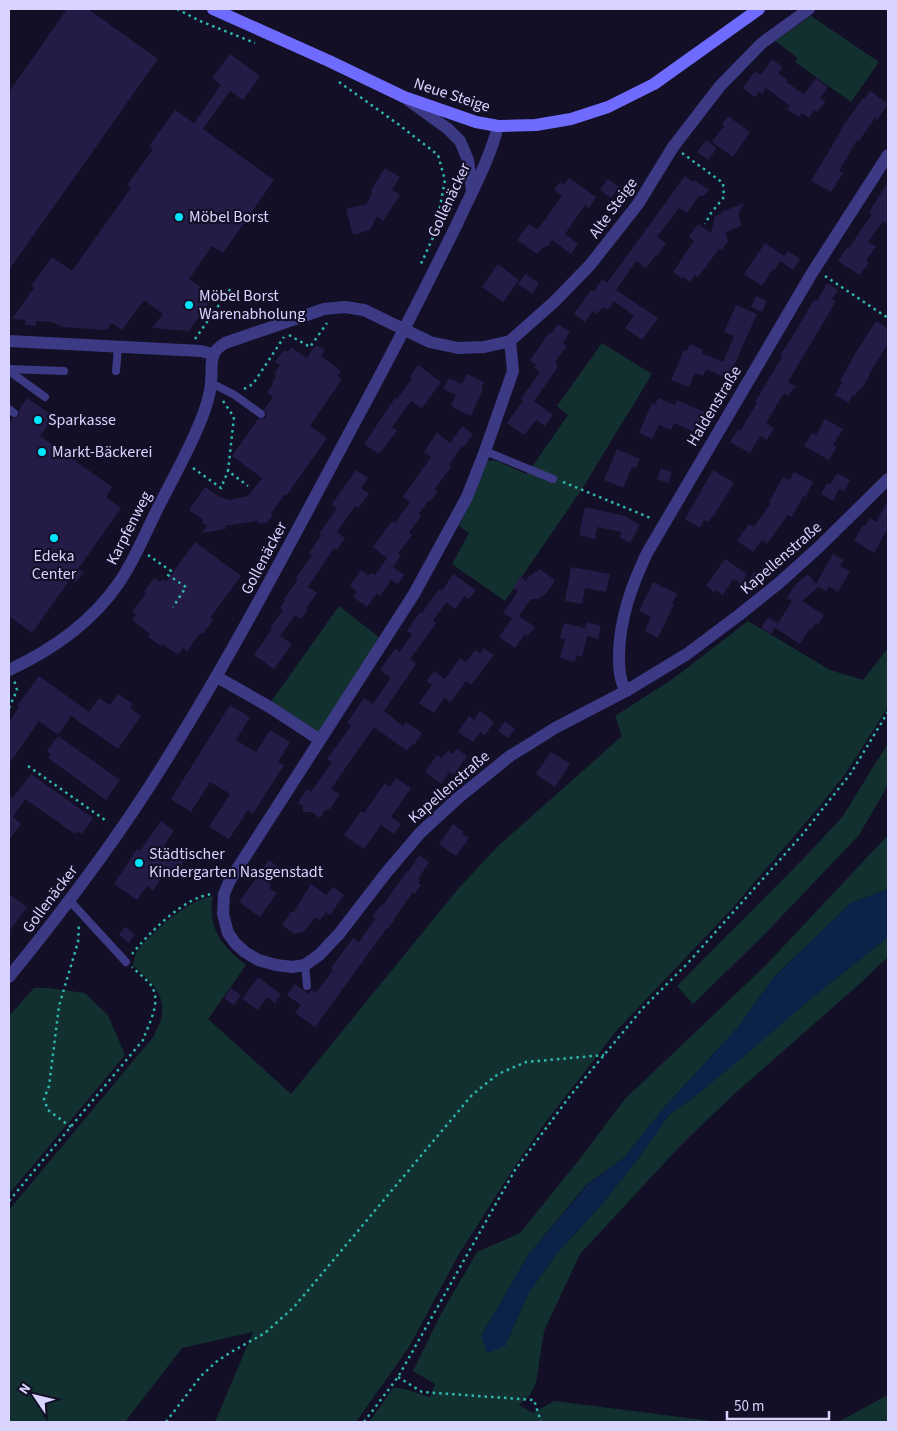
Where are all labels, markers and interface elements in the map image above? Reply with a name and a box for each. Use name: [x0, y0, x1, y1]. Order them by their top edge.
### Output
street label: Neue Steige: [411, 72, 493, 118]
street label: Gollenäcker: [422, 159, 476, 241]
street label: Alte Steige: [583, 173, 643, 243]
place label: Möbel Borst: [189, 206, 269, 228]
marker: Möbel Borst: [173, 211, 185, 223]
place label: Möbel Borst Warenabholung: [199, 285, 305, 325]
marker: Möbel Borst Warenabholung: [183, 299, 195, 311]
street label: Haldenstraße: [681, 362, 747, 450]
place label: Sparkasse: [48, 409, 116, 431]
marker: Sparkasse: [32, 414, 44, 426]
place label: Markt-Bäckerei: [52, 441, 152, 463]
marker: Markt-Bäckerei: [36, 446, 48, 458]
street label: Karpfenweg: [101, 487, 157, 569]
street label: Kapellenstraße: [736, 516, 826, 599]
street label: Gollenäcker: [236, 517, 293, 598]
marker: Edeka Center: [48, 532, 60, 544]
place label: Edeka Center: [32, 545, 77, 585]
street label: Kapellenstraße: [404, 745, 494, 828]
place label: Städtischer Kindergarten Nasgenstadt: [149, 843, 324, 883]
marker: Städtischer Kindergarten Nasgenstadt: [133, 857, 145, 869]
street label: Gollenäcker: [17, 860, 83, 938]
north arrow: [10, 1371, 60, 1421]
text: N: [14, 1380, 36, 1399]
scale bar: [727, 1388, 830, 1420]
text: 50 m: [734, 1396, 764, 1417]

